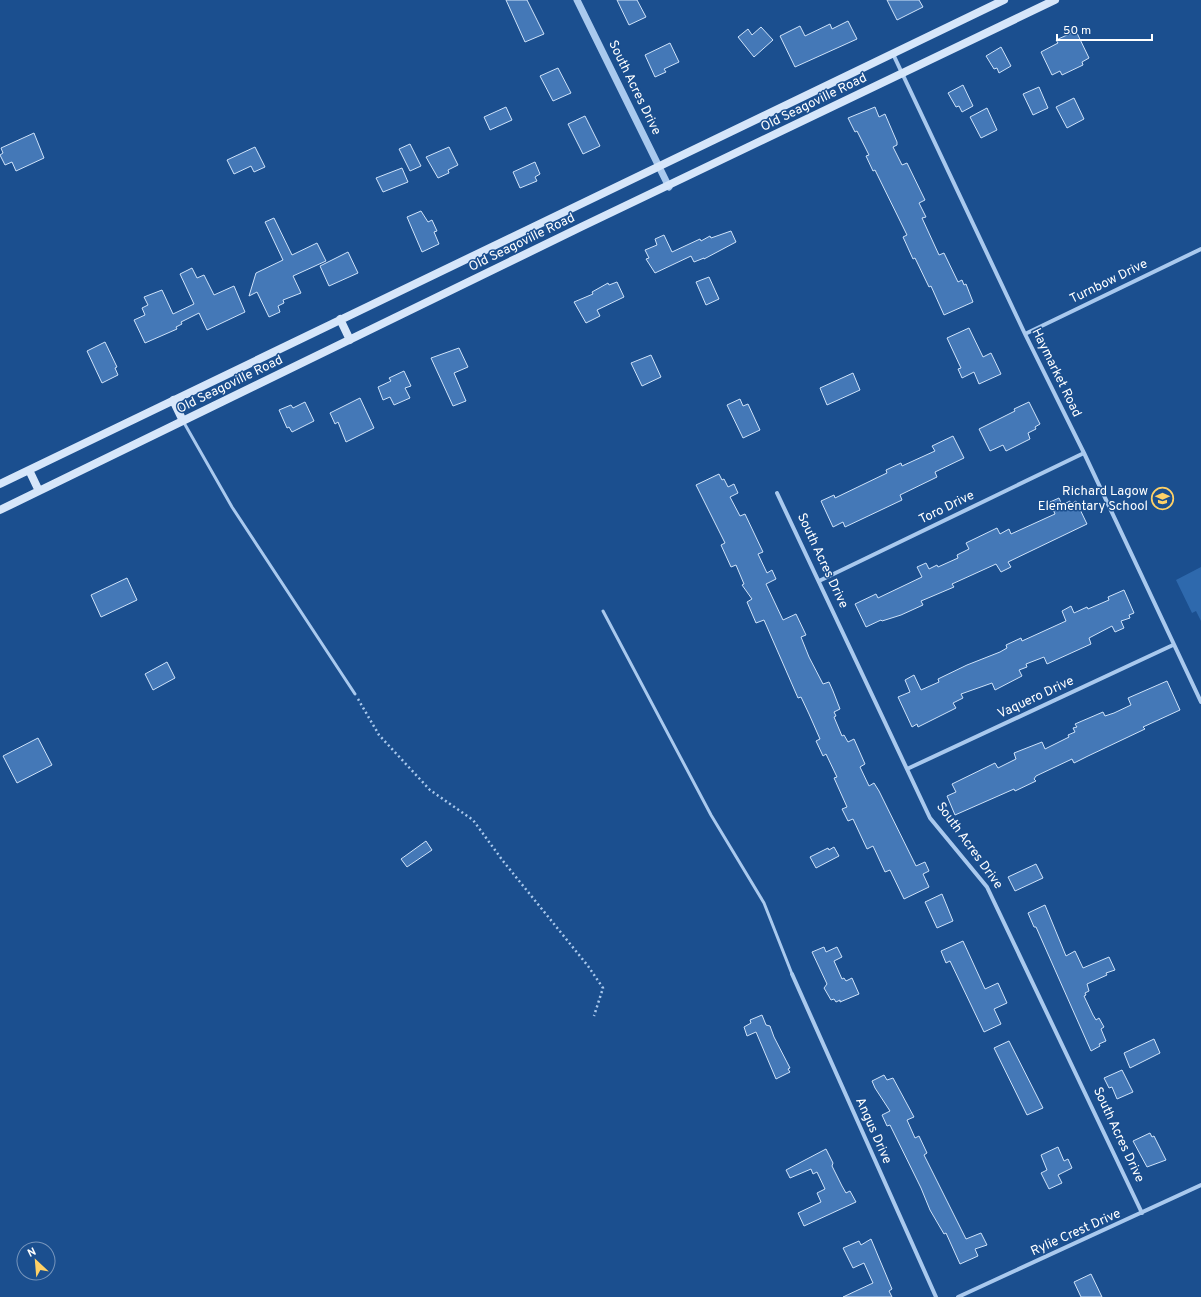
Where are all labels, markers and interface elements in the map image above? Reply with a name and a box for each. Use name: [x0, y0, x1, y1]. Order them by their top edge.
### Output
scale bar: [1057, 16, 1152, 42]
text: 50 m: [1063, 23, 1091, 39]
street label: South Acres Drive: [604, 38, 664, 138]
street label: Old Seagoville Road: [758, 70, 870, 136]
street label: Old Seagoville Road: [466, 210, 578, 276]
street label: Turnbow Drive: [1067, 256, 1151, 308]
street label: Haymarket Road: [1028, 326, 1084, 420]
street label: Old Seagoville Road: [174, 352, 286, 418]
place label: Richard Lagow Elementary School: [1038, 484, 1148, 515]
school or university icon: Richard Lagow Elementary School: [1150, 486, 1176, 512]
street label: Toro Drive: [917, 488, 977, 528]
street label: South Acres Drive: [793, 511, 851, 611]
street label: Vaquero Drive: [995, 673, 1077, 723]
street label: South Acres Drive: [932, 799, 1006, 893]
street label: South Acres Drive: [1089, 1085, 1147, 1185]
street label: Angus Drive: [851, 1095, 895, 1167]
street label: Rylie Crest Drive: [1029, 1206, 1123, 1260]
north arrow: [16, 1241, 56, 1281]
text: N: [25, 1245, 39, 1261]

